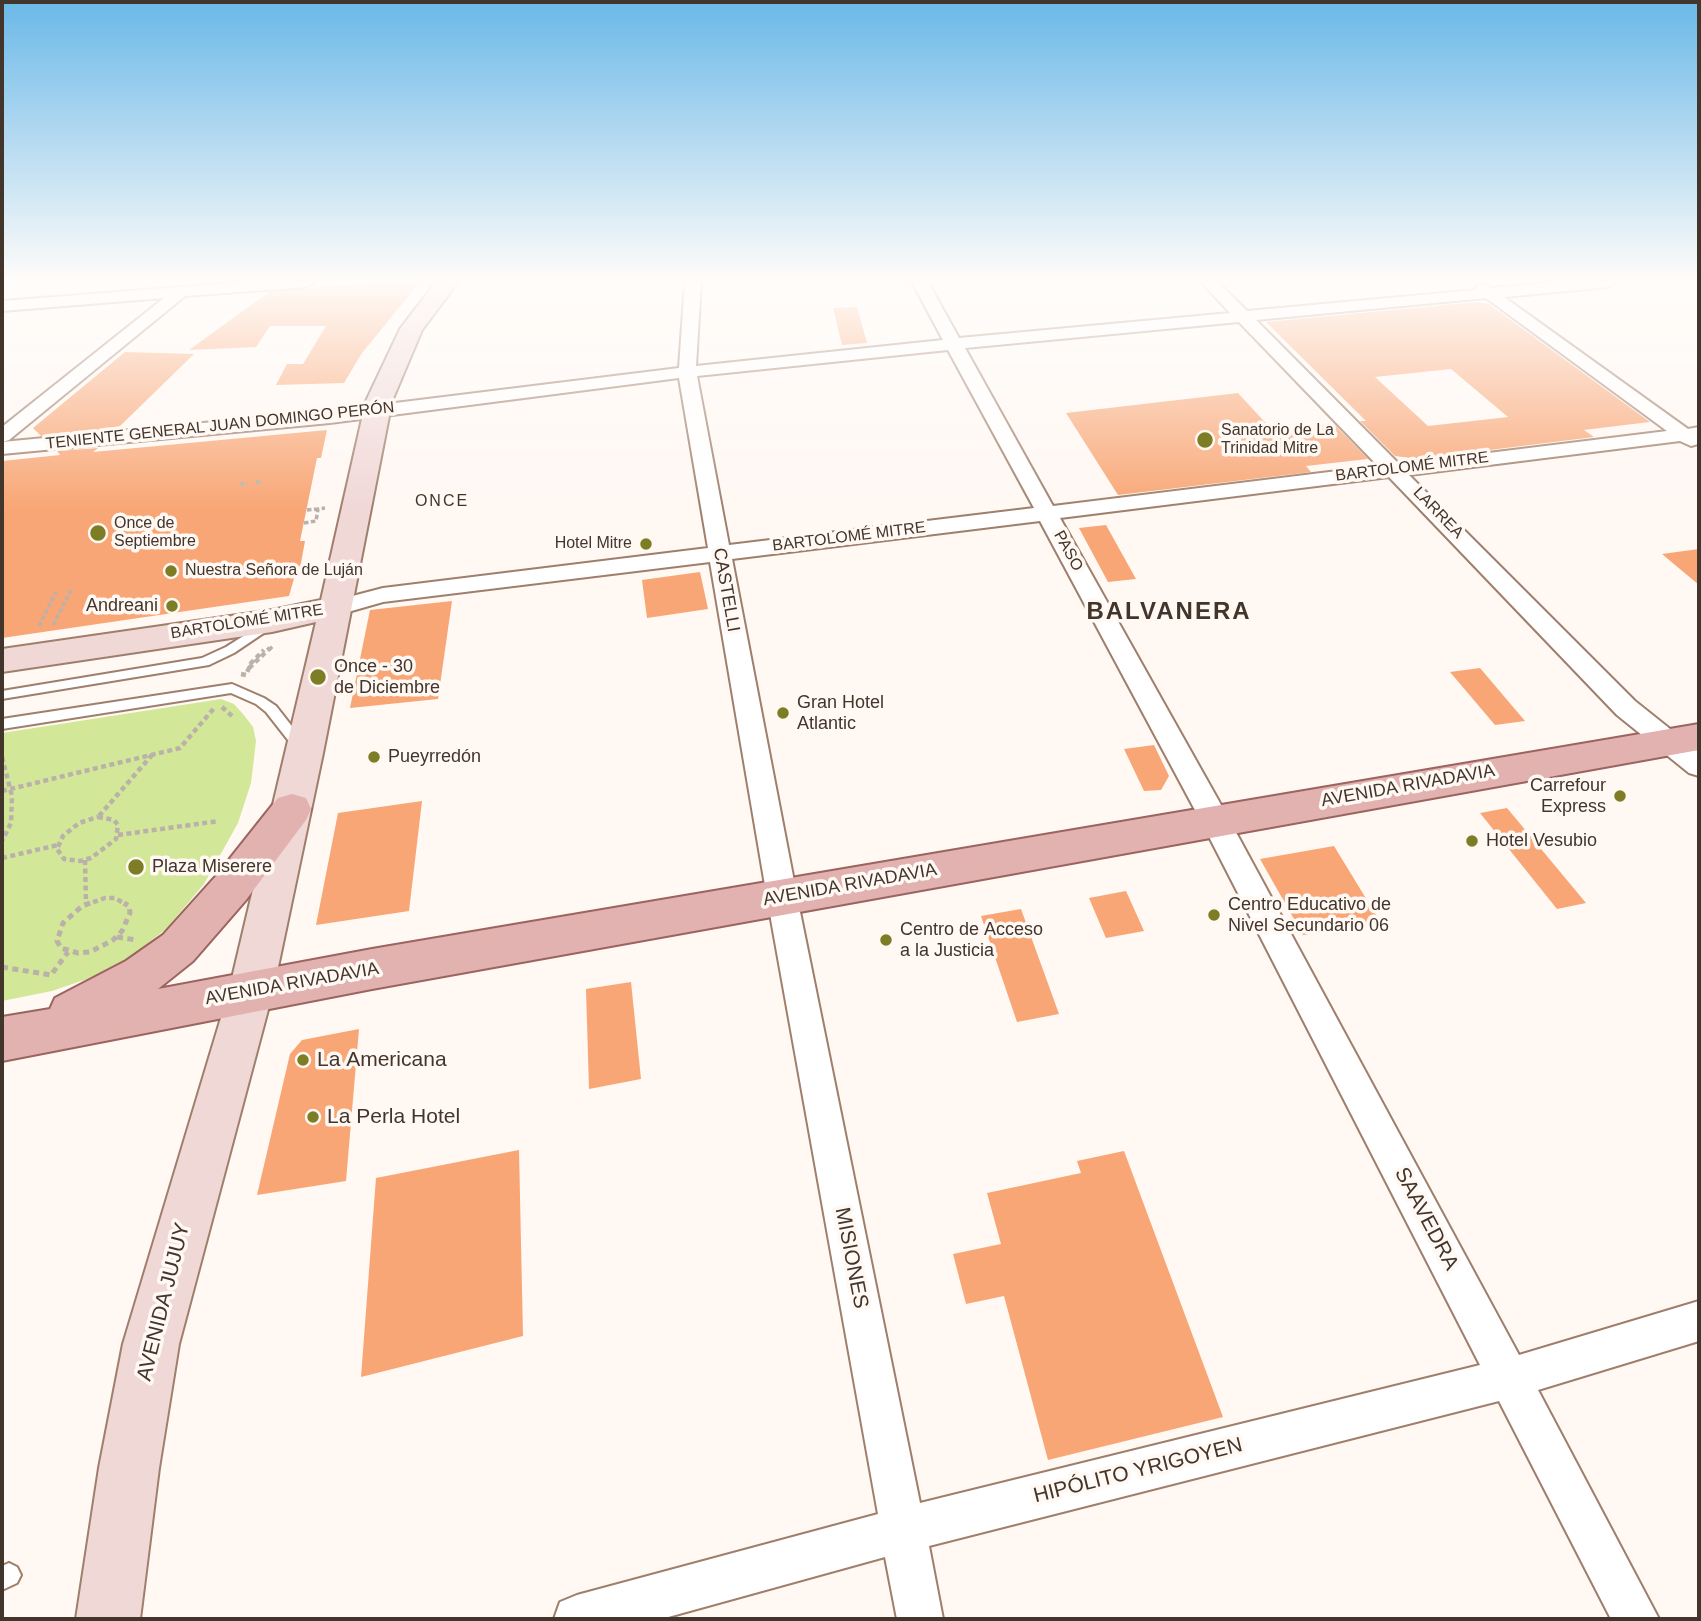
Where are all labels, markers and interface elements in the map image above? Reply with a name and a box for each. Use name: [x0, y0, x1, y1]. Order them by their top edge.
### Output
street label: TENIENTE GENERAL JUAN DOMINGO PERÓN: [45, 398, 395, 454]
place label: Sanatorio de La Trinidad Mitre: [1221, 421, 1334, 459]
marker: Sanatorio de La Trinidad Mitre: [1195, 430, 1215, 450]
street label: BARTOLOMÉ MITRE: [1334, 448, 1490, 486]
street label: LARREA: [1409, 483, 1467, 543]
district label: ONCE: [415, 492, 469, 512]
place label: Once de Septiembre: [114, 514, 196, 552]
street label: BARTOLOMÉ MITRE: [771, 518, 927, 556]
marker: Once de Septiembre: [88, 523, 108, 543]
street label: PASO: [1049, 527, 1087, 575]
place label: Hotel Mitre: [555, 534, 632, 554]
marker: Hotel Mitre: [638, 536, 654, 552]
street label: CASTELLI: [708, 546, 744, 634]
place label: Nuestra Señora de Luján: [185, 561, 363, 581]
marker: Nuestra Señora de Luján: [163, 563, 179, 579]
place label: Andreani: [86, 595, 158, 617]
marker: Andreani: [164, 598, 180, 614]
district label: BALVANERA: [1088, 598, 1250, 626]
street label: BARTOLOMÉ MITRE: [169, 600, 325, 644]
place label: Once - 30 de Diciembre: [334, 656, 440, 698]
marker: Once - 30 de Diciembre: [308, 667, 328, 687]
place label: Gran Hotel Atlantic: [797, 692, 884, 734]
marker: Gran Hotel Atlantic: [775, 705, 791, 721]
place label: Pueyrredón: [388, 746, 481, 768]
marker: Pueyrredón: [366, 749, 382, 765]
street label: AVENIDA RIVADAVIA: [1319, 760, 1497, 812]
place label: Carrefour Express: [1530, 775, 1606, 818]
marker: Carrefour Express: [1612, 788, 1628, 804]
place label: Hotel Vesubio: [1486, 830, 1597, 852]
marker: Hotel Vesubio: [1464, 833, 1480, 849]
place label: Plaza Miserere: [152, 856, 272, 878]
marker: Plaza Miserere: [126, 857, 146, 877]
street label: AVENIDA RIVADAVIA: [761, 859, 939, 911]
place label: Centro Educativo de Nivel Secundario 06: [1228, 894, 1391, 936]
marker: Centro Educativo de Nivel Secundario 06: [1206, 907, 1222, 923]
place label: Centro de Acceso a la Justicia: [900, 919, 1043, 962]
marker: Centro de Acceso a la Justicia: [878, 932, 894, 948]
street label: AVENIDA RIVADAVIA: [203, 958, 381, 1010]
place label: La Americana: [317, 1047, 447, 1073]
marker: La Americana: [295, 1052, 311, 1068]
place label: La Perla Hotel: [327, 1104, 460, 1130]
marker: La Perla Hotel: [305, 1109, 321, 1125]
street label: SAAVEDRA: [1388, 1163, 1464, 1275]
street label: MISIONES: [829, 1205, 873, 1311]
street label: AVENIDA JUJUY: [132, 1220, 196, 1384]
street label: HIPÓLITO YRIGOYEN: [1031, 1433, 1245, 1509]

